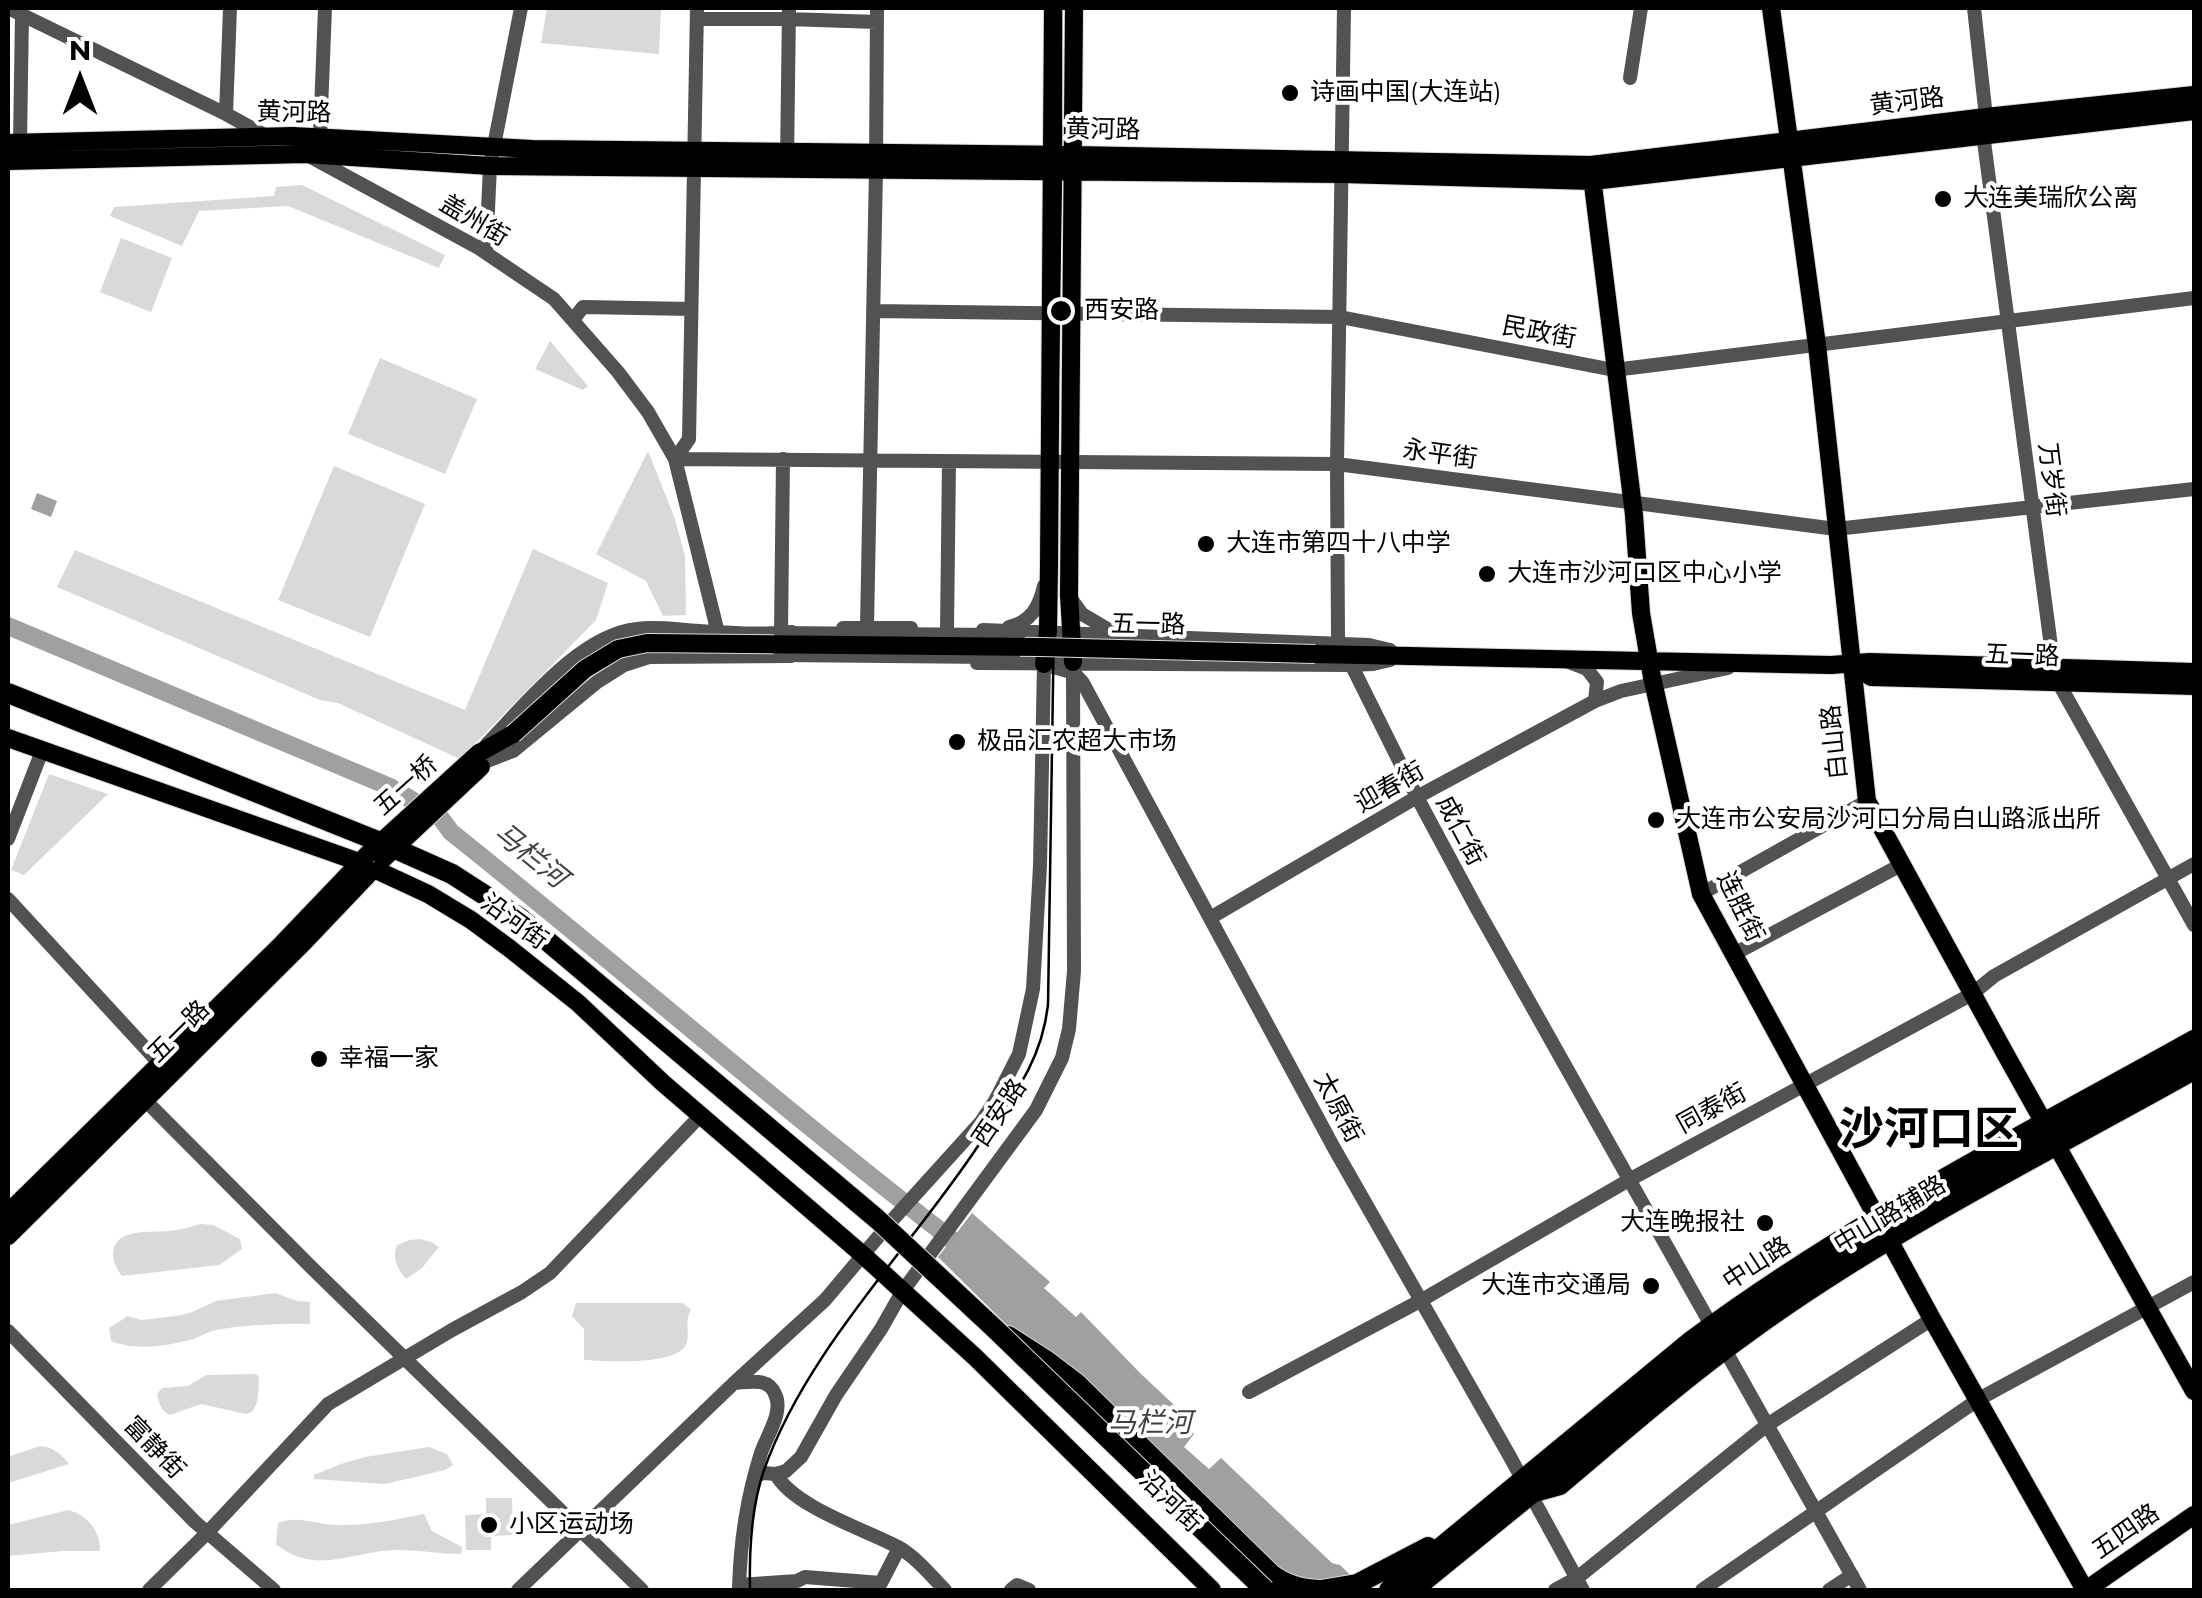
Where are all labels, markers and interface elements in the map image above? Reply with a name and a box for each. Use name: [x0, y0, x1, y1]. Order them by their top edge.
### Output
north arrow: [30, 30, 130, 130]
text: N: [69, 33, 91, 67]
place label: 诗画中国(大连站): [1310, 78, 1501, 108]
marker: 诗画中国(大连站): [1279, 82, 1301, 104]
street label: 黄河路: [1868, 83, 1946, 121]
street label: 黄河路: [256, 97, 332, 129]
street label: 黄河路: [1065, 114, 1141, 146]
place label: 大连美瑞欣公离: [1963, 184, 2138, 214]
marker: 大连美瑞欣公离: [1932, 188, 1954, 210]
street label: 盖州街: [434, 189, 514, 253]
place label: 西安路: [1084, 296, 1159, 326]
marker: 西安路: [1048, 298, 1074, 324]
street label: 民政街: [1499, 311, 1579, 355]
street label: 永平街: [1401, 435, 1479, 475]
street label: 万岁街: [2032, 441, 2070, 519]
place label: 大连市第四十八中学: [1226, 529, 1451, 559]
marker: 大连市第四十八中学: [1195, 533, 1217, 555]
place label: 大连市沙河口区中心小学: [1507, 559, 1782, 589]
marker: 大连市沙河口区中心小学: [1476, 563, 1498, 585]
street label: 五一路: [1110, 609, 1186, 641]
street label: 五一路: [1984, 640, 2060, 672]
street label: 白山路: [1816, 703, 1854, 781]
place label: 极品汇农超大市场: [977, 727, 1177, 757]
marker: 极品汇农超大市场: [946, 731, 968, 753]
street label: 五一桥: [368, 750, 444, 822]
street label: 迎春街: [1350, 756, 1430, 820]
street label: 成仁街: [1429, 791, 1491, 871]
place label: 大连市公安局沙河口分局白山路派出所: [1676, 805, 2101, 835]
marker: 大连市公安局沙河口分局白山路派出所: [1645, 809, 1667, 831]
water label: 马栏河: [487, 817, 573, 895]
street label: 连胜街: [1710, 867, 1770, 947]
street label: 沿河街: [475, 888, 553, 956]
street label: 五一路: [142, 995, 216, 1069]
place label: 幸福一家: [339, 1044, 439, 1074]
marker: 幸福一家: [308, 1048, 330, 1070]
street label: 太原街: [1307, 1068, 1369, 1148]
street label: 西安路: [967, 1074, 1033, 1152]
street label: 同泰街: [1672, 1078, 1752, 1140]
district label: 沙河口区: [1839, 1104, 2019, 1158]
street label: 中山路辅路: [1829, 1170, 1951, 1260]
place label: 大连晚报社: [1620, 1208, 1745, 1238]
marker: 大连晚报社: [1754, 1212, 1776, 1234]
street label: 中山路: [1717, 1231, 1797, 1297]
place label: 大连市交通局: [1481, 1271, 1631, 1301]
marker: 大连市交通局: [1640, 1275, 1662, 1297]
water label: 马栏河: [1108, 1407, 1192, 1441]
street label: 富静街: [117, 1411, 191, 1485]
street label: 沿河街: [1133, 1465, 1207, 1539]
street label: 五四路: [2087, 1498, 2165, 1566]
place label: 小区运动场: [509, 1510, 634, 1540]
marker: 小区运动场: [478, 1514, 500, 1536]

